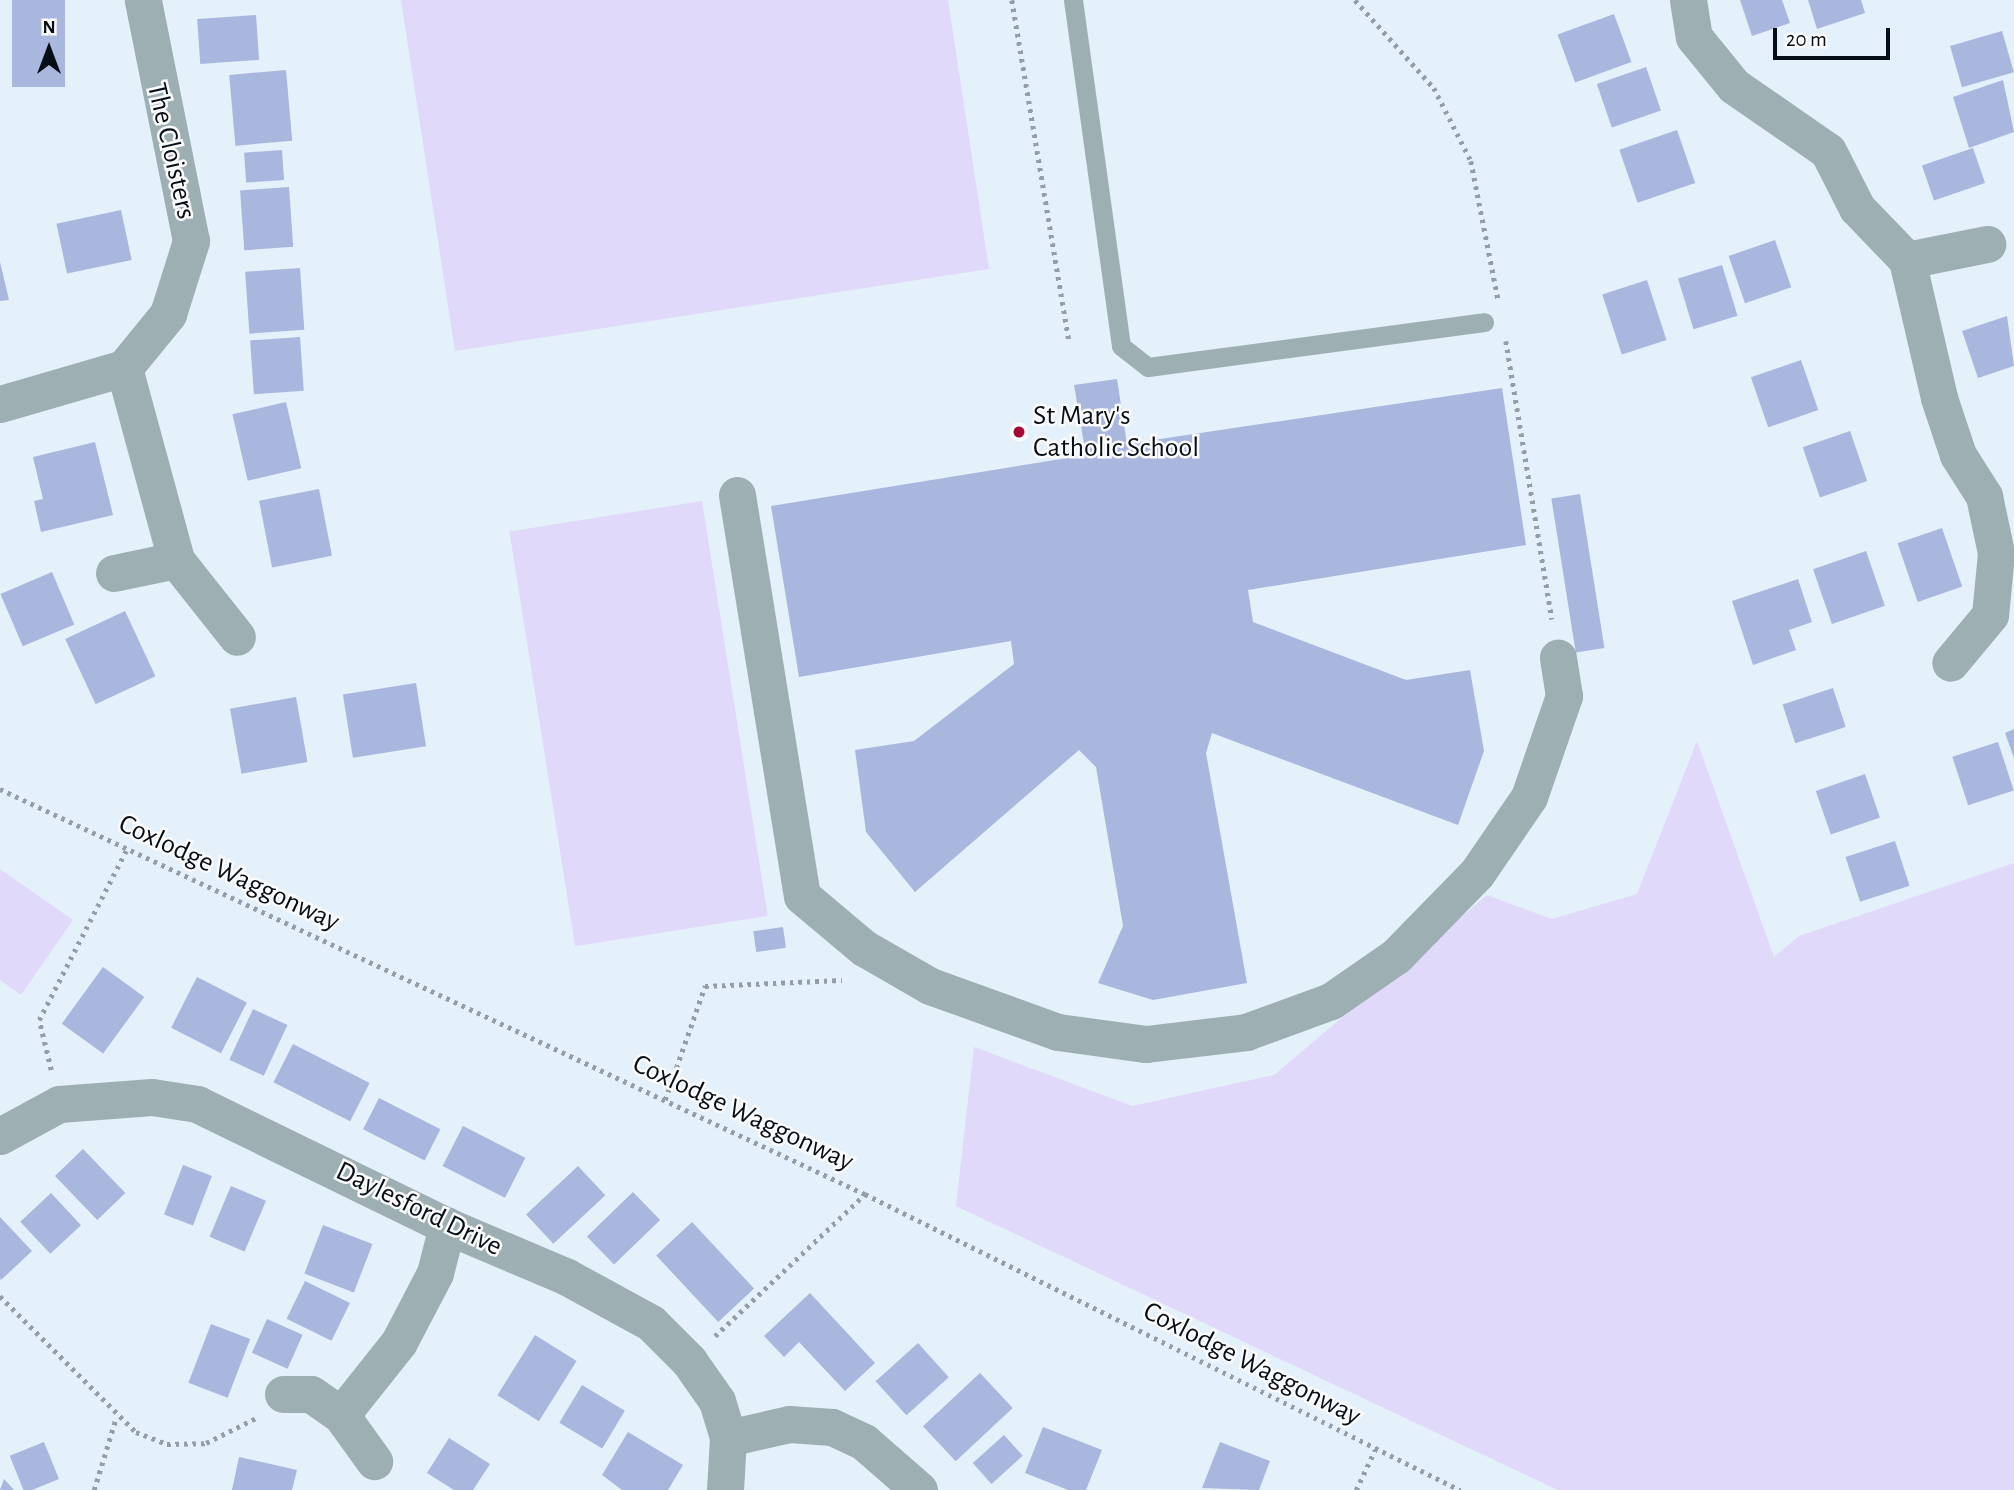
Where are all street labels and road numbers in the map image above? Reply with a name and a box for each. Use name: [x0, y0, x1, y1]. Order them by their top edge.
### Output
street label: The Cloisters: [139, 80, 203, 222]
street label: Coxlodge Waggonway: [113, 807, 345, 939]
street label: Coxlodge Waggonway: [627, 1047, 859, 1179]
street label: Daylesford Drive: [330, 1154, 508, 1264]
street label: Coxlodge Waggonway: [1138, 1295, 1366, 1433]

